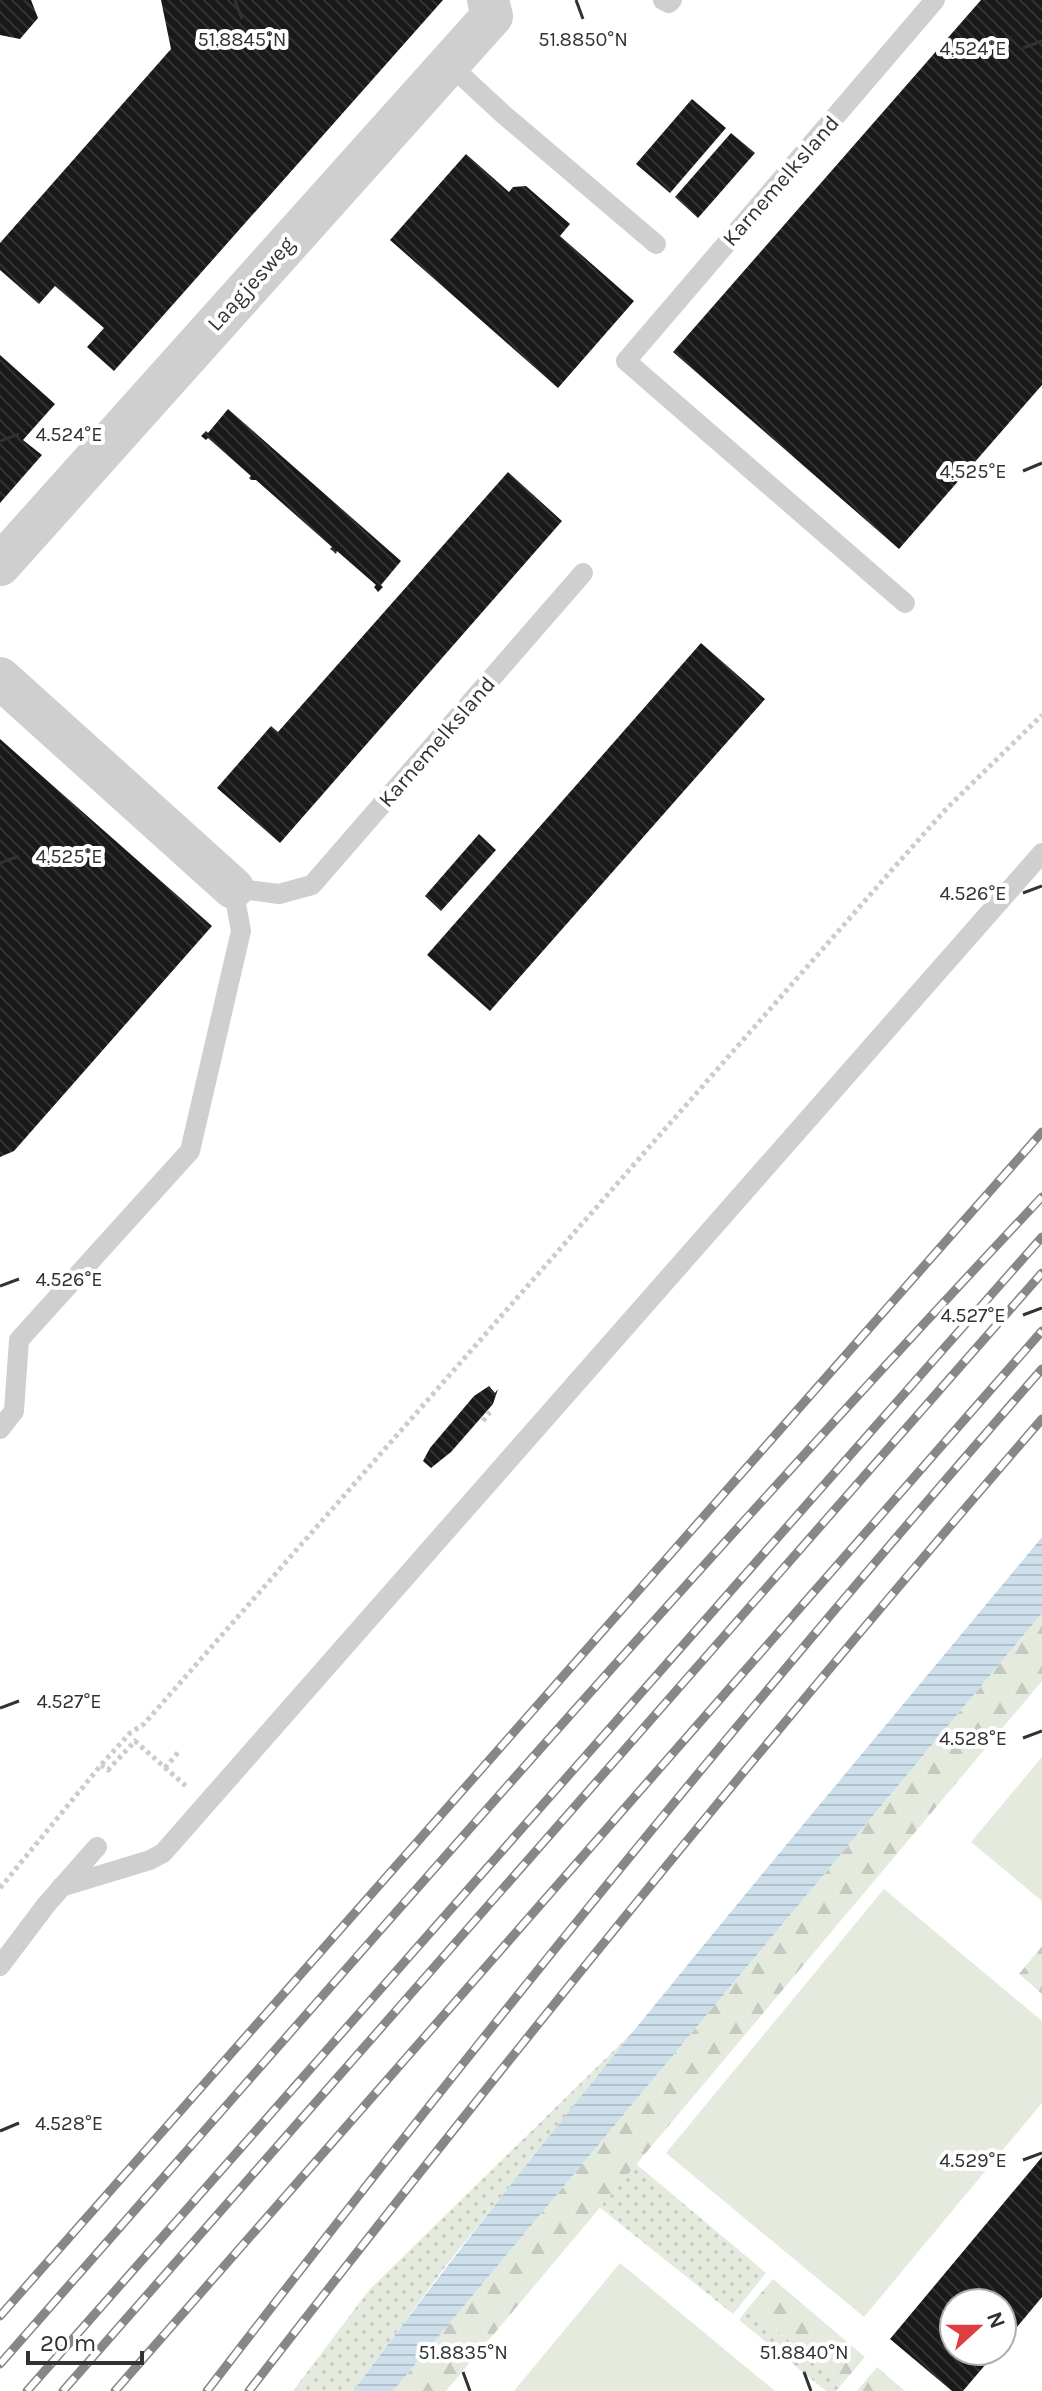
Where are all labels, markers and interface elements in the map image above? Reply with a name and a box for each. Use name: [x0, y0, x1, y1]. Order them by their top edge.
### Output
text: 51.8845°N: [198, 28, 287, 51]
text: 51.8850°N: [538, 28, 628, 51]
text: 4.524°E: [940, 37, 1006, 60]
street label: Karnemelksland: [717, 110, 845, 252]
street label: Laagjesweg: [202, 231, 301, 337]
text: 4.524°E: [36, 423, 102, 446]
text: 4.525°E: [940, 460, 1006, 483]
street label: Karnemelksland: [373, 671, 501, 813]
text: 4.525°E: [36, 845, 102, 868]
text: 4.526°E: [939, 882, 1007, 905]
text: 4.526°E: [35, 1268, 103, 1291]
text: 4.527°E: [940, 1304, 1006, 1327]
text: 4.527°E: [36, 1690, 102, 1713]
text: 4.528°E: [939, 1727, 1007, 1750]
text: 4.528°E: [35, 2112, 103, 2135]
text: 4.529°E: [939, 2149, 1007, 2172]
north arrow: [938, 2287, 1018, 2367]
text: N: [981, 2308, 1011, 2332]
scale bar: [28, 2315, 142, 2365]
text: 20 m: [40, 2329, 96, 2357]
text: 51.8835°N: [418, 2341, 508, 2364]
text: 51.8840°N: [759, 2341, 849, 2364]

